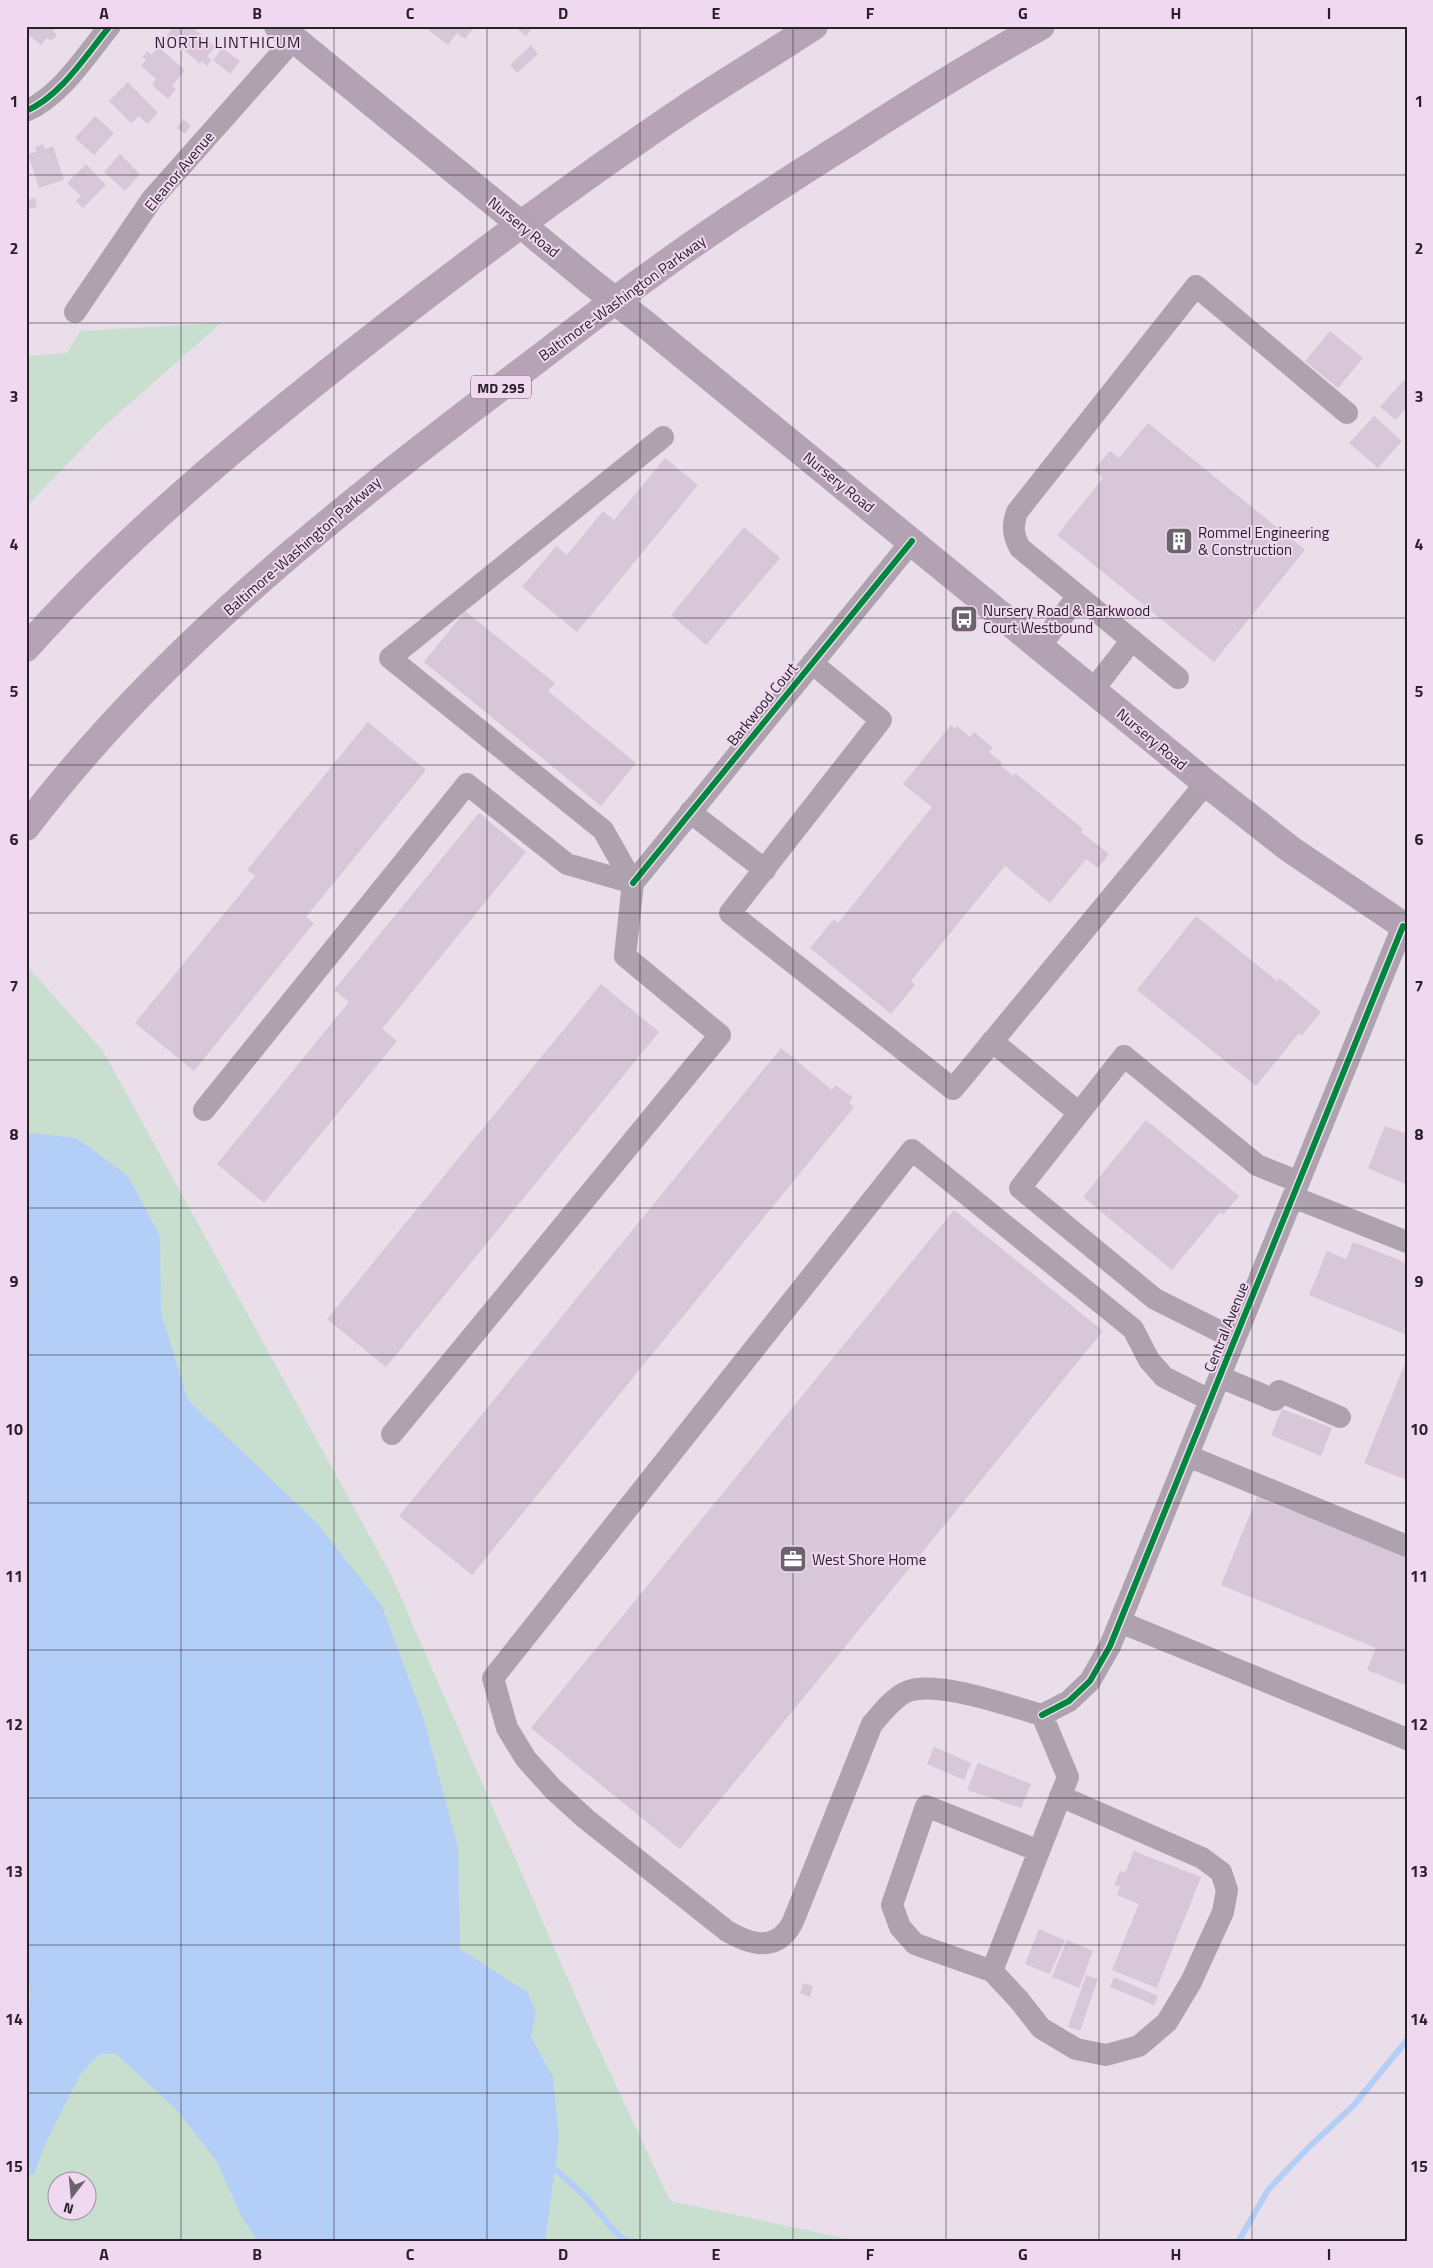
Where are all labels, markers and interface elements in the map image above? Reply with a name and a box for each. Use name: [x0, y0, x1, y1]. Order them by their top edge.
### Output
text: A: [99, 1, 109, 25]
text: B: [252, 1, 262, 25]
text: C: [406, 1, 415, 25]
text: D: [558, 1, 568, 25]
text: E: [712, 1, 721, 25]
text: F: [866, 1, 875, 25]
text: G: [1018, 1, 1028, 25]
text: H: [1171, 1, 1181, 25]
text: I: [1327, 1, 1331, 25]
district label: NORTH LINTHICUM: [155, 30, 301, 54]
text: 1: [10, 89, 18, 113]
text: 1: [1415, 89, 1423, 113]
street label: Eleanor Avenue: [139, 126, 219, 216]
street label: Nursery Road: [483, 191, 565, 263]
street label: Baltimore-Washington Parkway: [533, 229, 711, 367]
text: 2: [10, 236, 18, 260]
text: 2: [1415, 236, 1423, 260]
road number: MD 295: [471, 376, 531, 398]
text: 3: [10, 384, 18, 408]
text: 3: [1415, 384, 1423, 408]
street label: Nursery Road: [798, 446, 880, 518]
street label: Baltimore-Washington Parkway: [218, 471, 386, 621]
place label: Rommel Engineering & Construction: [1198, 521, 1330, 561]
building icon: Rommel Engineering & Construction: [1164, 526, 1194, 556]
text: 4: [10, 532, 19, 556]
text: 4: [1415, 532, 1424, 556]
place label: Nursery Road & Barkwood Court Westbound: [983, 599, 1150, 639]
bus stop icon: Nursery Road & Barkwood Court Westbound: [949, 604, 979, 634]
street label: Barkwood Court: [721, 657, 803, 751]
text: 5: [10, 679, 19, 703]
text: 5: [1415, 679, 1424, 703]
street label: Nursery Road: [1112, 703, 1192, 775]
text: 6: [10, 827, 19, 851]
text: 6: [1415, 827, 1424, 851]
text: 7: [10, 974, 18, 998]
text: 7: [1415, 974, 1423, 998]
text: 8: [10, 1122, 19, 1146]
text: 8: [1415, 1122, 1424, 1146]
text: 9: [10, 1269, 19, 1293]
text: 9: [1415, 1269, 1424, 1293]
street label: Central Avenue: [1197, 1279, 1255, 1375]
text: 10: [5, 1417, 23, 1441]
text: 10: [1410, 1417, 1428, 1441]
office icon: West Shore Home: [778, 1544, 808, 1574]
place label: West Shore Home: [812, 1548, 926, 1571]
text: 11: [5, 1564, 23, 1588]
text: 11: [1410, 1564, 1428, 1588]
text: 12: [5, 1712, 23, 1736]
text: 12: [1410, 1712, 1428, 1736]
text: 13: [5, 1859, 23, 1883]
text: 13: [1410, 1859, 1428, 1883]
text: 14: [5, 2007, 23, 2031]
text: 14: [1410, 2007, 1428, 2031]
text: 15: [5, 2154, 23, 2178]
text: 15: [1410, 2154, 1428, 2178]
north arrow: [48, 2170, 98, 2220]
text: N: [61, 2198, 76, 2220]
text: A: [99, 2242, 109, 2266]
text: B: [252, 2242, 262, 2266]
text: C: [406, 2242, 415, 2266]
text: D: [558, 2242, 568, 2266]
text: E: [712, 2242, 721, 2266]
text: F: [866, 2242, 875, 2266]
text: G: [1018, 2242, 1028, 2266]
text: H: [1171, 2242, 1181, 2266]
text: I: [1327, 2242, 1331, 2266]

